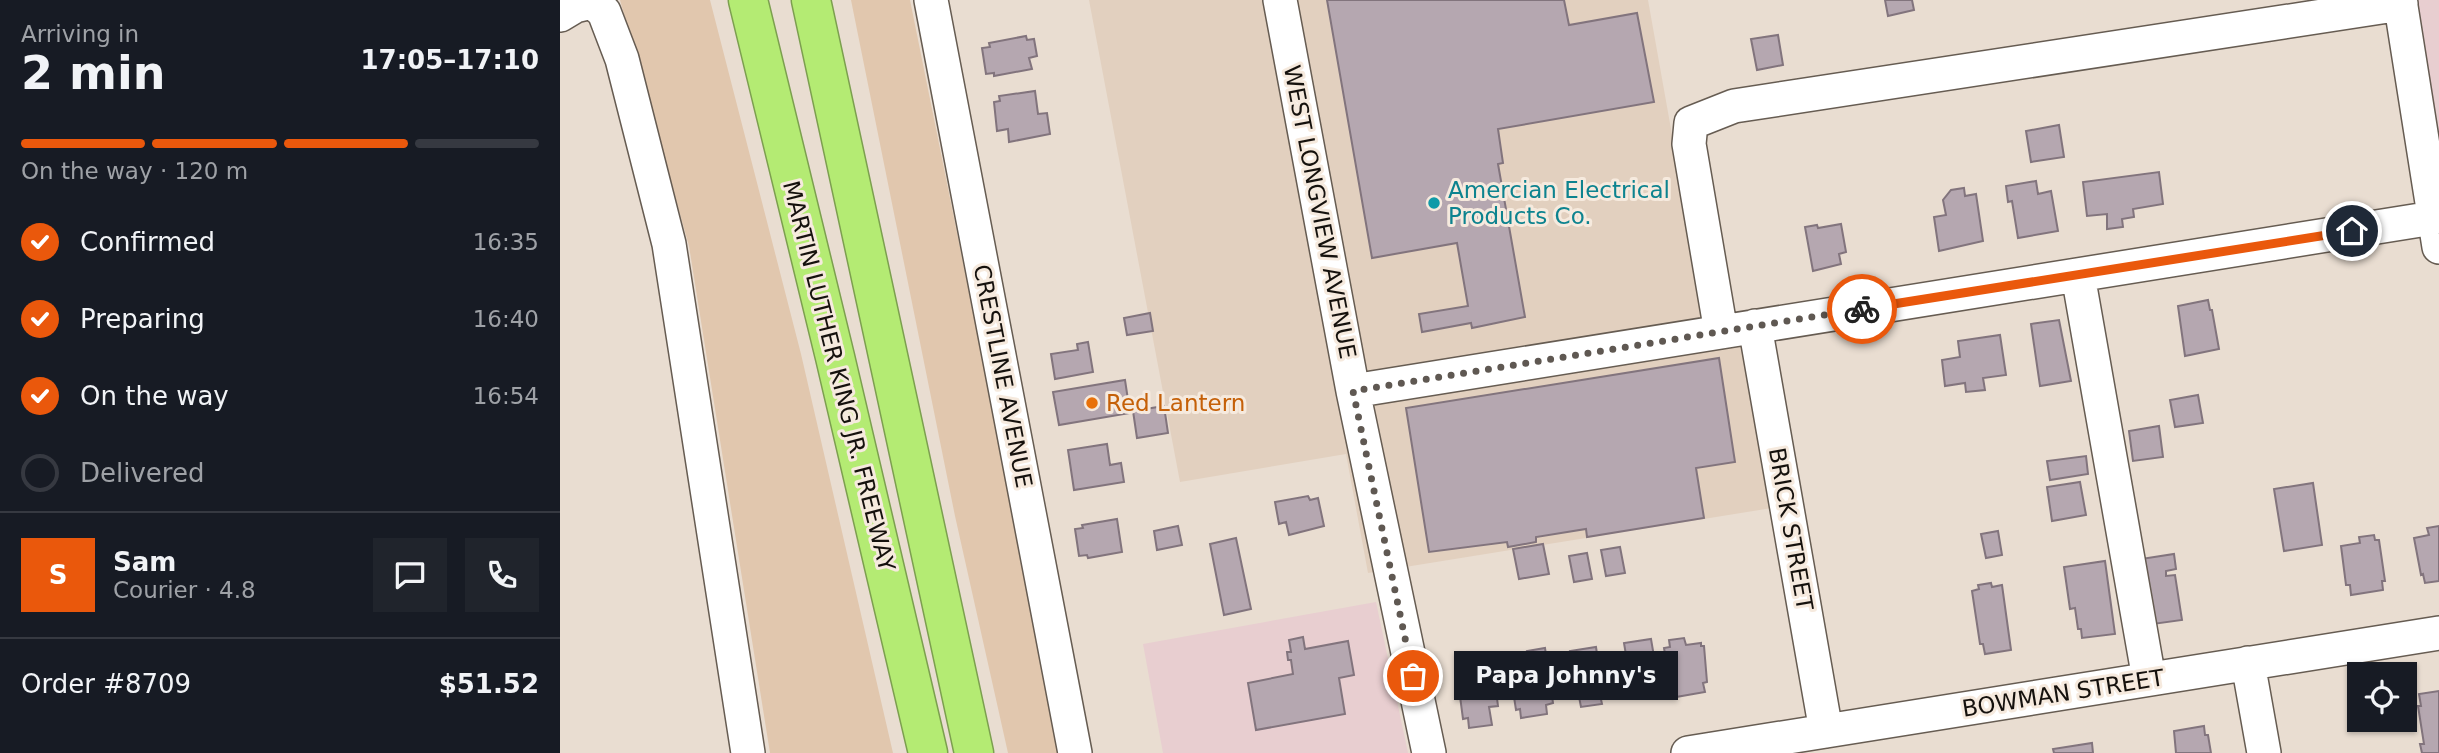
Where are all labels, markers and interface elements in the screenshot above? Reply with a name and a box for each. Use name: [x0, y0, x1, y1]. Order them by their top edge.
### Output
text: Arriving in: [21, 21, 139, 47]
text: 17:05–17:10: [360, 45, 539, 75]
text: 2 min: [21, 46, 165, 100]
street label: WEST LONGVIEW AVENUE: [1279, 63, 1361, 361]
text: On the way · 120 m: [21, 158, 248, 184]
place label: Amercian Electrical Products Co.: [1448, 177, 1670, 229]
street label: MARTIN LUTHER KING JR. FREEWAY: [778, 178, 900, 575]
marker: Amercian Electrical Products Co.: [1426, 195, 1442, 211]
pin: [2322, 201, 2382, 261]
icon: home: [2333, 212, 2371, 250]
icon: check: [21, 223, 59, 261]
text: Confirmed: [80, 227, 215, 257]
text: 16:35: [473, 229, 539, 255]
street label: CRESTLINE AVENUE: [969, 262, 1037, 490]
courier: [1827, 274, 1897, 344]
icon: bike: [1843, 290, 1881, 328]
icon: check: [21, 300, 59, 338]
text: Preparing: [80, 304, 205, 334]
text: 16:40: [473, 306, 539, 332]
icon: check: [21, 377, 59, 415]
text: On the way: [80, 381, 229, 411]
text: 16:54: [473, 383, 539, 409]
place label: Red Lantern: [1106, 390, 1245, 416]
marker: Red Lantern: [1084, 395, 1100, 411]
street label: BRICK STREET: [1764, 446, 1818, 613]
text: Delivered: [80, 458, 204, 488]
button: chat: [373, 538, 447, 612]
button: phone: [465, 538, 539, 612]
text: Sam: [113, 547, 176, 577]
text: S: [49, 560, 67, 590]
text: Courier · 4.8: [113, 577, 256, 603]
pin: [1383, 646, 1443, 706]
callout: Papa Johnny's: [1455, 652, 1679, 700]
icon: bag: [1394, 657, 1432, 695]
text: Papa Johnny's: [1476, 662, 1656, 688]
map controls: [2347, 662, 2417, 732]
button: locate: [2347, 662, 2417, 732]
street label: BOWMAN STREET: [1960, 664, 2167, 722]
text: Order #8709: [21, 669, 191, 699]
text: $51.52: [439, 669, 539, 699]

